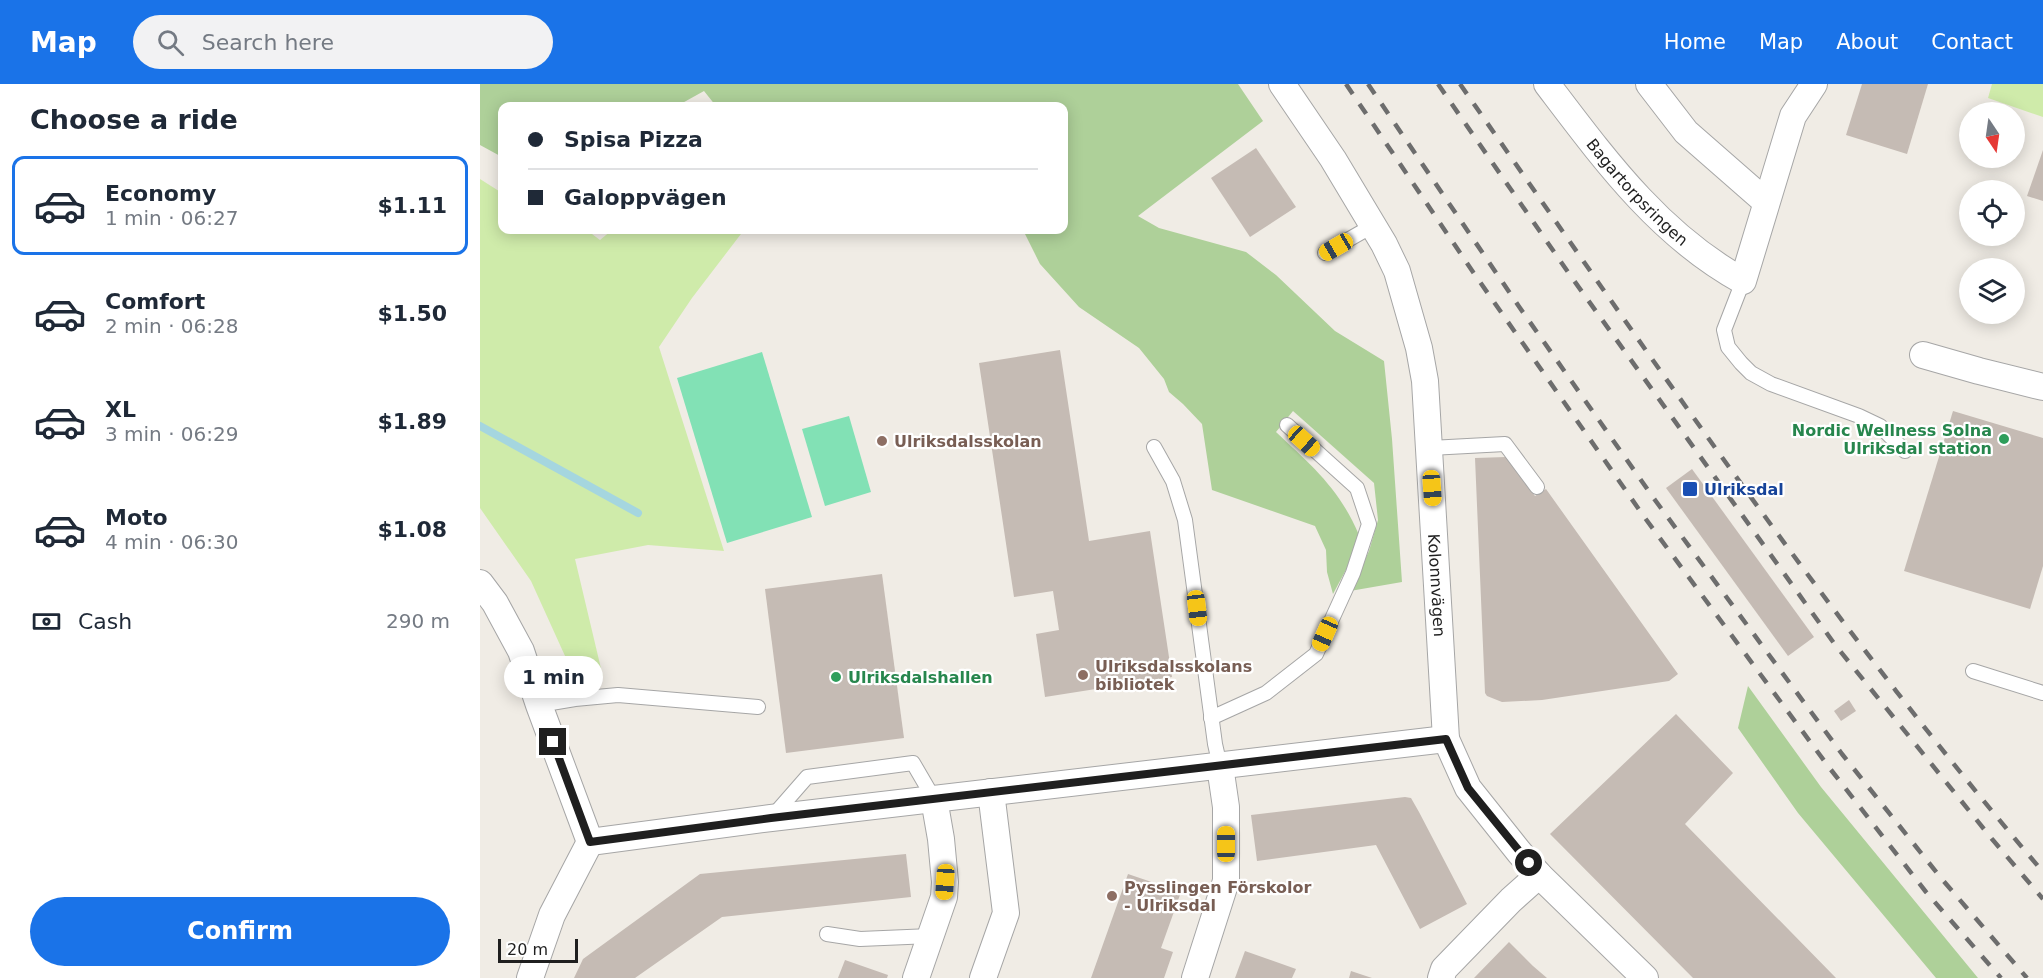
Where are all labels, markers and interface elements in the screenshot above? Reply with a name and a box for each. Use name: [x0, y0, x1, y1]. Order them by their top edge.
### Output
search box: [133, 15, 553, 69]
text: Map: [30, 26, 97, 59]
icon: search: [154, 26, 187, 59]
text: Search here: [202, 30, 334, 55]
text: Home: [1664, 30, 1726, 54]
text: Map: [1759, 30, 1803, 54]
text: About: [1836, 30, 1898, 54]
text: Contact: [1931, 30, 2013, 54]
north arrow: [1959, 102, 2025, 168]
map controls: [1959, 102, 2025, 324]
text: Choose a ride: [30, 104, 238, 135]
text: Spisa Pizza: [564, 127, 703, 152]
street label: Bagartorpsringen: [1583, 135, 1692, 249]
icon: car: [33, 179, 87, 233]
button: locate: [1959, 180, 2025, 246]
text: Economy: [105, 181, 216, 206]
text: Galoppvägen: [564, 185, 727, 210]
text: $1.11: [377, 193, 447, 218]
text: 1 min · 06:27: [105, 206, 239, 230]
car: [1316, 230, 1356, 264]
button: layers: [1959, 258, 2025, 324]
icon: car: [33, 287, 87, 341]
text: Comfort: [105, 289, 205, 314]
text: $1.50: [377, 301, 447, 326]
text: 2 min · 06:28: [105, 314, 239, 338]
icon: car: [33, 395, 87, 449]
text: XL: [105, 397, 136, 422]
text: $1.89: [377, 409, 447, 434]
place label: Nordic Wellness Solna Ulriksdal station: [1792, 421, 1992, 458]
text: 3 min · 06:29: [105, 422, 239, 446]
car: [1285, 422, 1323, 460]
place label: Ulriksdalsskolan: [894, 432, 1042, 451]
marker: Nordic Wellness Solna Ulriksdal station: [1997, 432, 2011, 446]
marker: Ulriksdalsskolan: [875, 434, 889, 448]
car: [1422, 469, 1442, 507]
marker: Ulriksdal: [1681, 480, 1699, 498]
place label: Ulriksdal: [1704, 480, 1784, 499]
icon: car: [33, 503, 87, 557]
text: Moto: [105, 505, 168, 530]
text: $1.08: [377, 517, 447, 542]
text: 4 min · 06:30: [105, 530, 239, 554]
street label: Kolonnvägen: [1424, 533, 1449, 637]
car: [1186, 589, 1208, 627]
icon: cash: [30, 605, 63, 638]
text: Cash: [78, 609, 132, 634]
text: 290 m: [386, 609, 450, 633]
car: [1309, 614, 1341, 654]
callout: 1 min: [503, 655, 602, 697]
place label: Ulriksdalsskolans bibliotek: [1095, 657, 1252, 694]
text: 1 min: [522, 665, 585, 689]
place label: Ulriksdalshallen: [848, 668, 993, 687]
marker: Ulriksdalsskolans bibliotek: [1076, 668, 1090, 682]
marker: Ulriksdalshallen: [829, 670, 843, 684]
route end: [539, 728, 566, 755]
car: [1217, 826, 1235, 862]
route start: [1515, 849, 1542, 876]
car: [935, 863, 955, 901]
place label: Pysslingen Förskolor - Ulriksdal: [1124, 878, 1311, 915]
marker: Pysslingen Förskolor - Ulriksdal: [1105, 889, 1119, 903]
button: Confirm: [30, 897, 450, 966]
scale bar: [498, 936, 578, 964]
text: 20 m: [507, 940, 548, 959]

